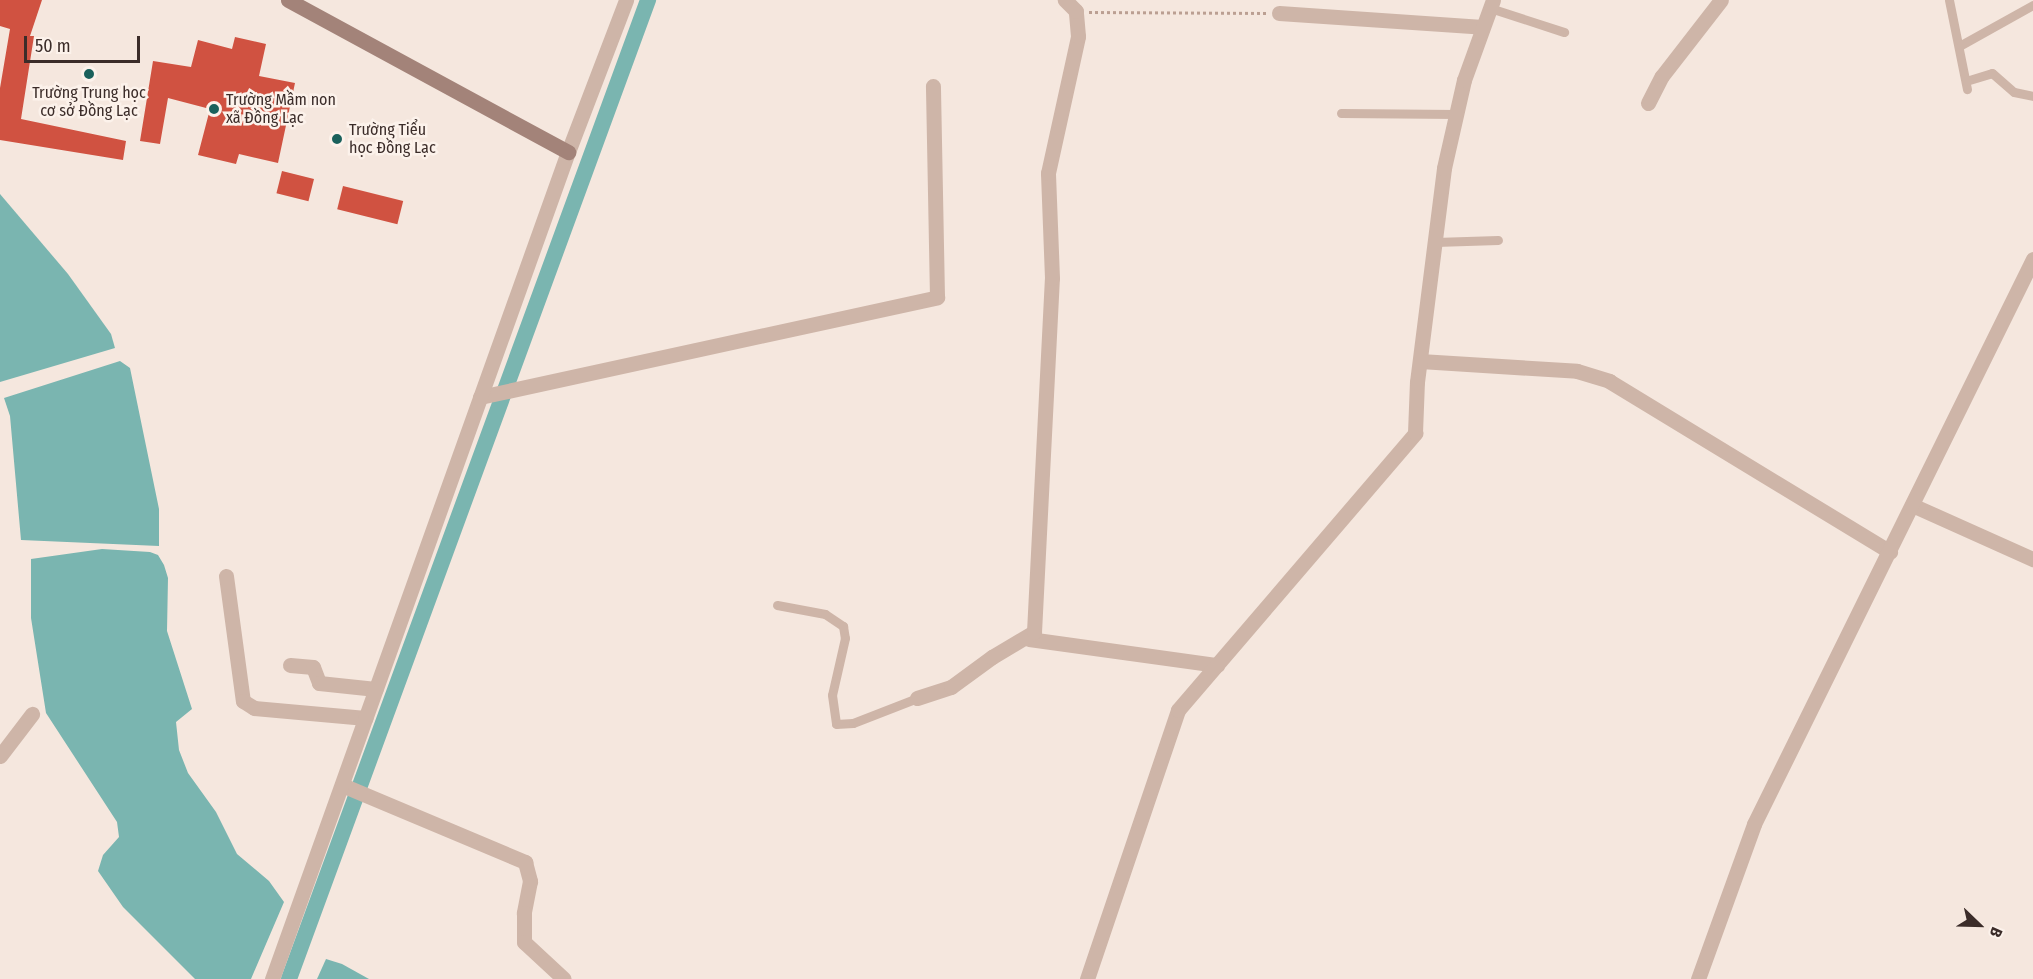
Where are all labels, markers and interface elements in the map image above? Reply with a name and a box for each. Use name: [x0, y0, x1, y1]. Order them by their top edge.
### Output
scale bar: [27, 24, 142, 62]
text: 50 m: [35, 35, 71, 57]
marker: Trường Trung học cơ sở Đồng Lạc: [82, 67, 96, 81]
place label: Trường Trung học cơ sở Đồng Lạc: [32, 83, 146, 121]
place label: Trường Mầm non xã Đồng Lạc: [226, 90, 336, 128]
marker: Trường Mầm non xã Đồng Lạc: [207, 102, 221, 116]
place label: Trường Tiểu học Đồng Lạc: [349, 120, 436, 158]
marker: Trường Tiểu học Đồng Lạc: [330, 132, 344, 146]
north arrow: [1949, 895, 2009, 955]
text: B: [1986, 924, 2007, 940]

